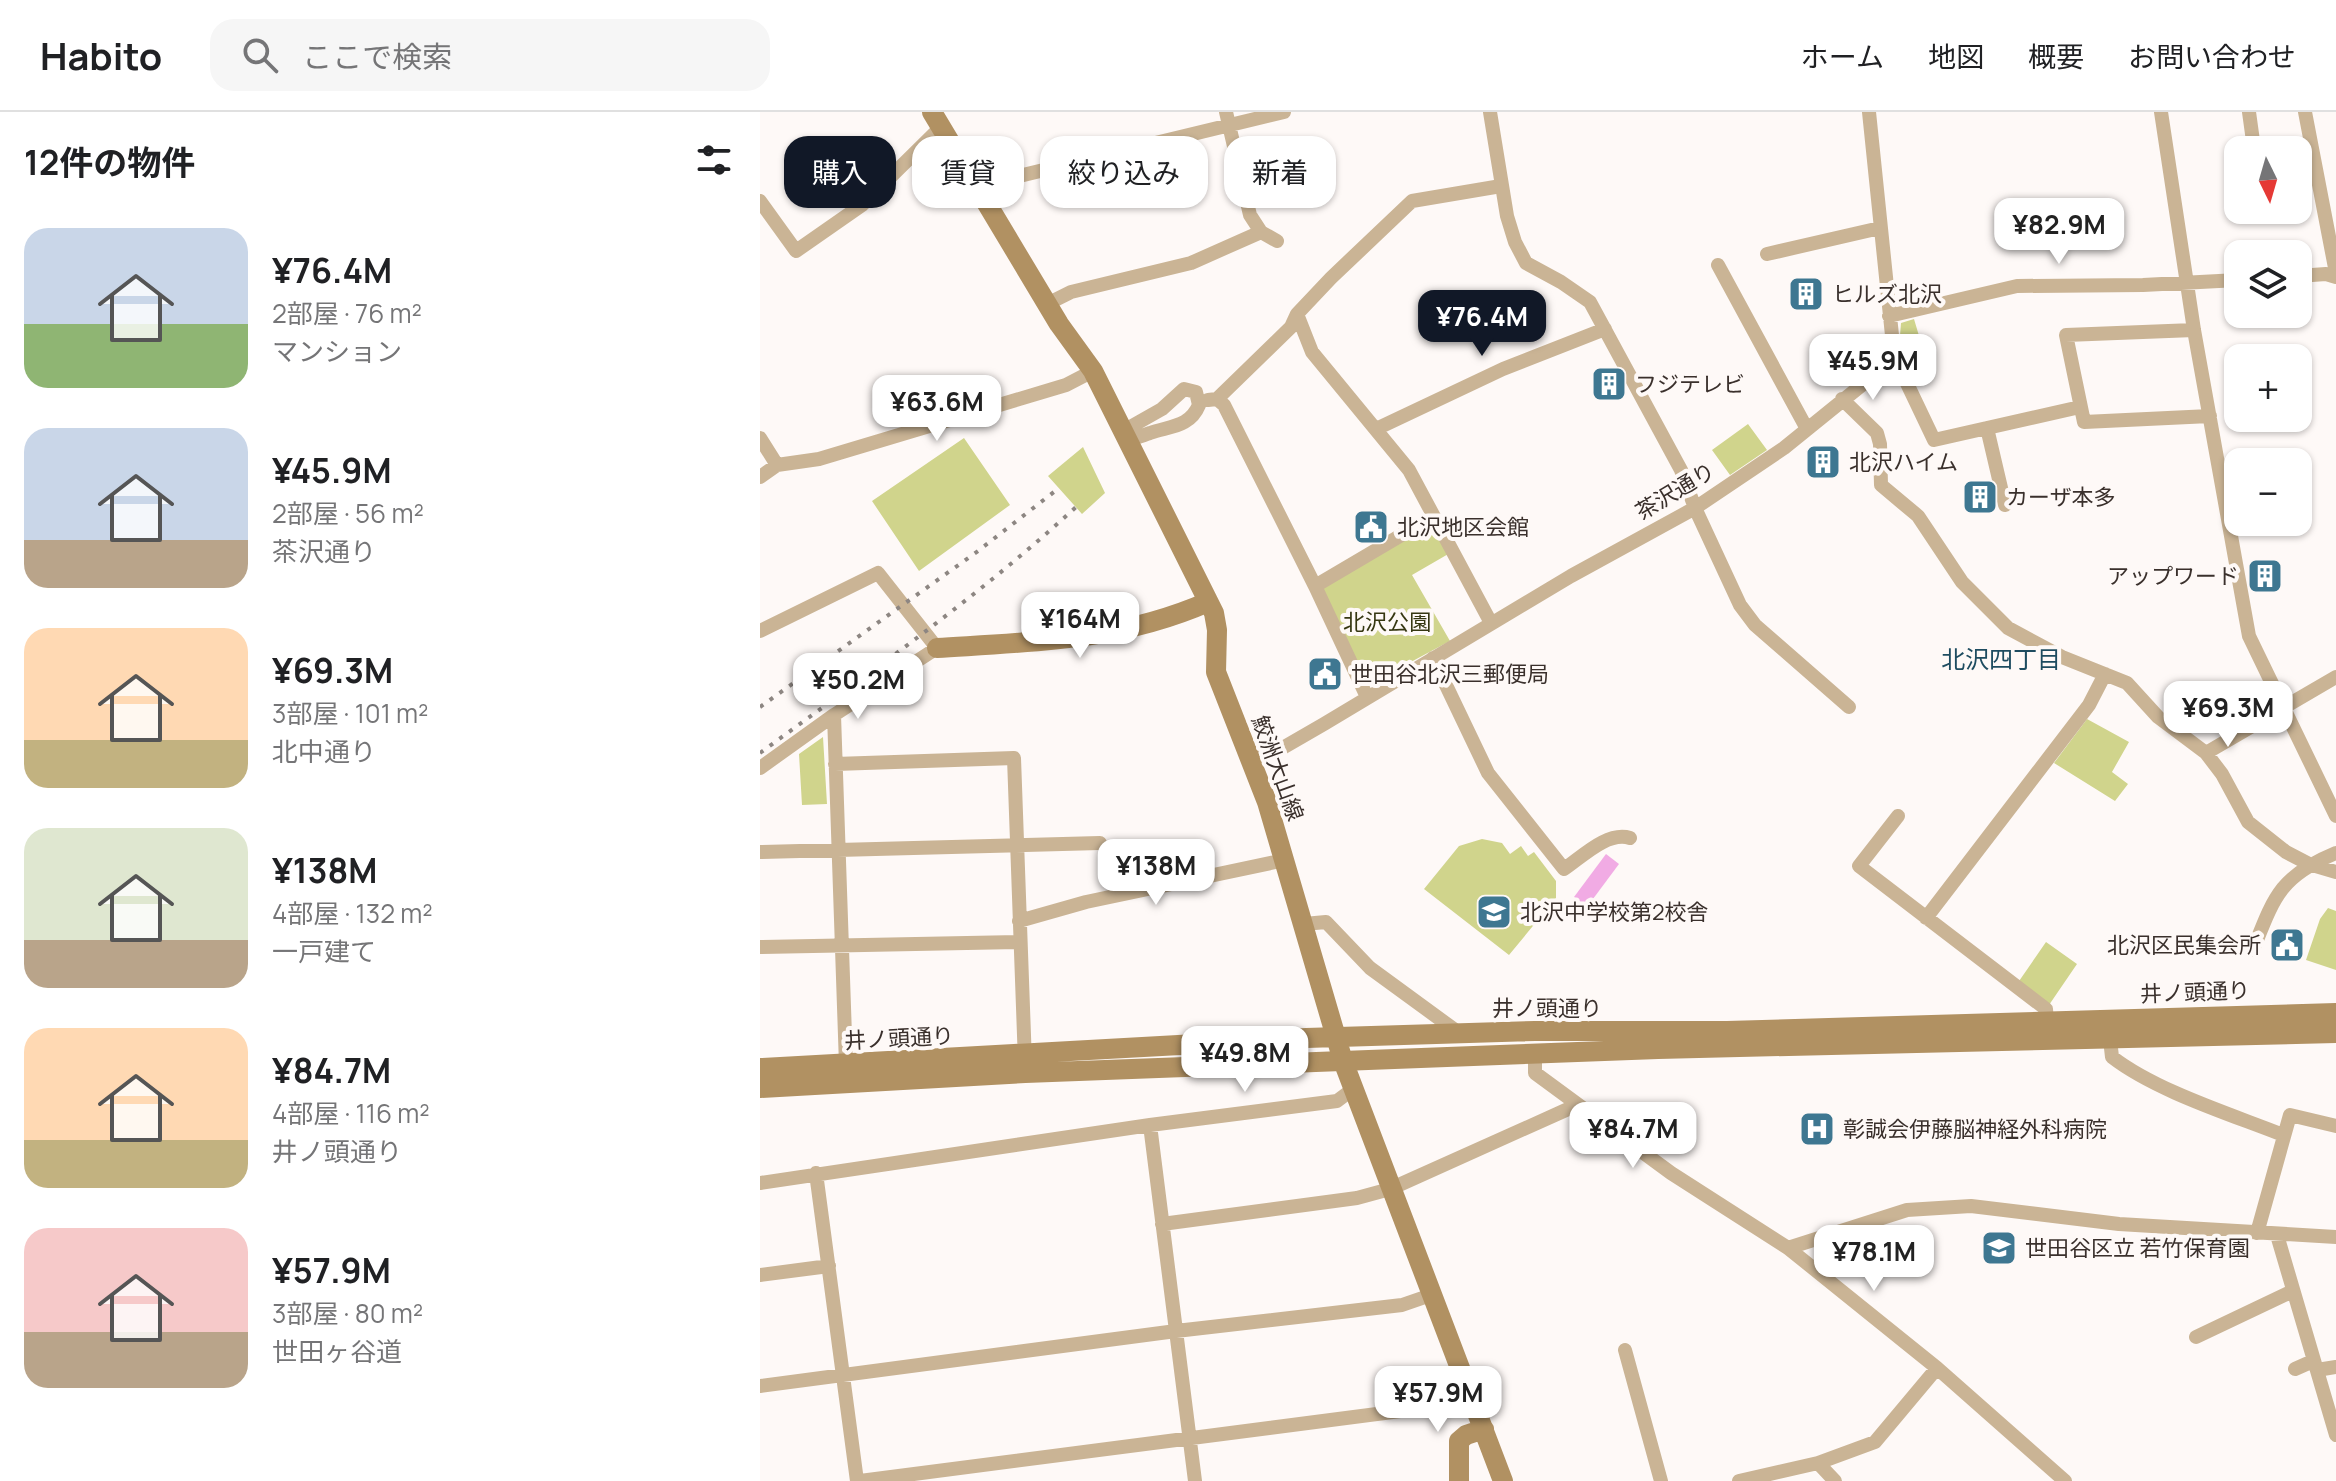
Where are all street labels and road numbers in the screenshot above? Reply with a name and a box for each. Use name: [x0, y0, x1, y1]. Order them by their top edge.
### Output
street label: 茶沢通り: [1630, 455, 1720, 527]
street label: 鮫洲大山線: [1245, 711, 1311, 825]
street label: 井ノ頭通り: [2140, 975, 2250, 1009]
street label: 井ノ頭通り: [1492, 993, 1602, 1023]
street label: 井ノ頭通り: [843, 1020, 955, 1056]

